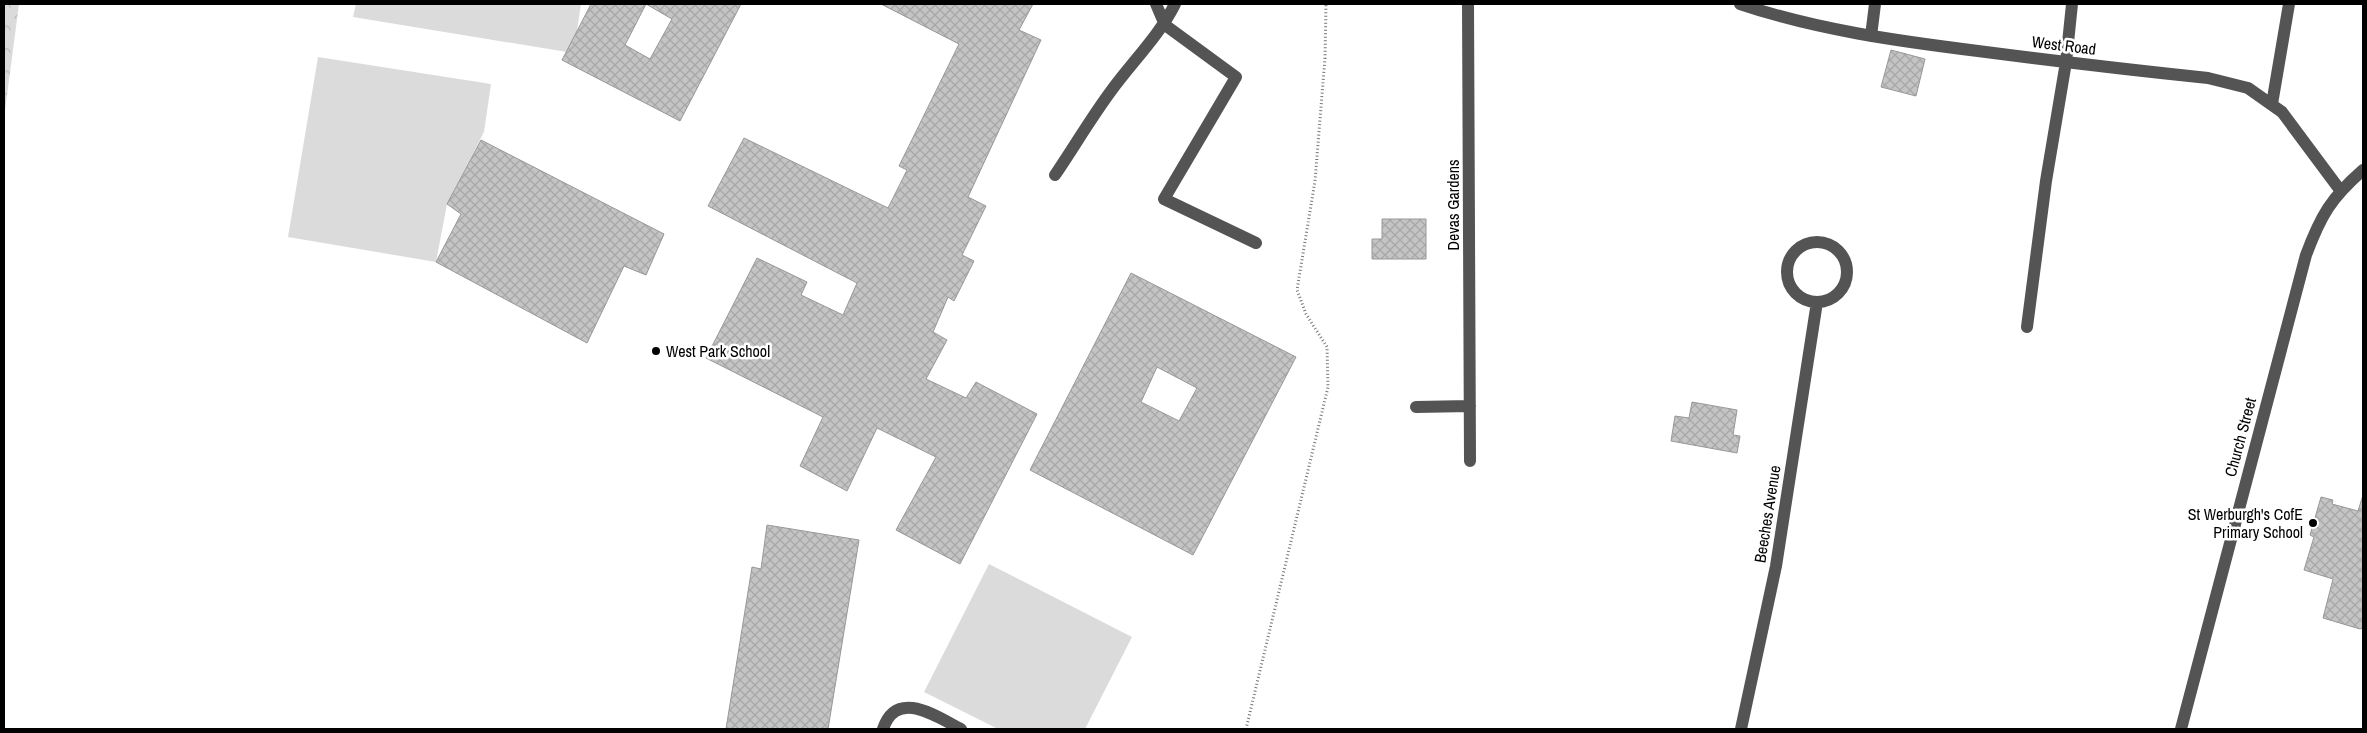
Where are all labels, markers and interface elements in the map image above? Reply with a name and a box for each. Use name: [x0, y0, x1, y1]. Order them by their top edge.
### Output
street label: West Road: [2031, 30, 2097, 60]
street label: Devas Gardens: [1442, 159, 1464, 251]
place label: West Park School: [666, 340, 770, 362]
marker: West Park School: [650, 345, 662, 357]
street label: Church Street: [2219, 395, 2261, 479]
street label: Beeches Avenue: [1748, 464, 1786, 564]
place label: St Werburgh's CofE Primary School: [2188, 503, 2303, 543]
marker: St Werburgh's CofE Primary School: [2307, 517, 2319, 529]

